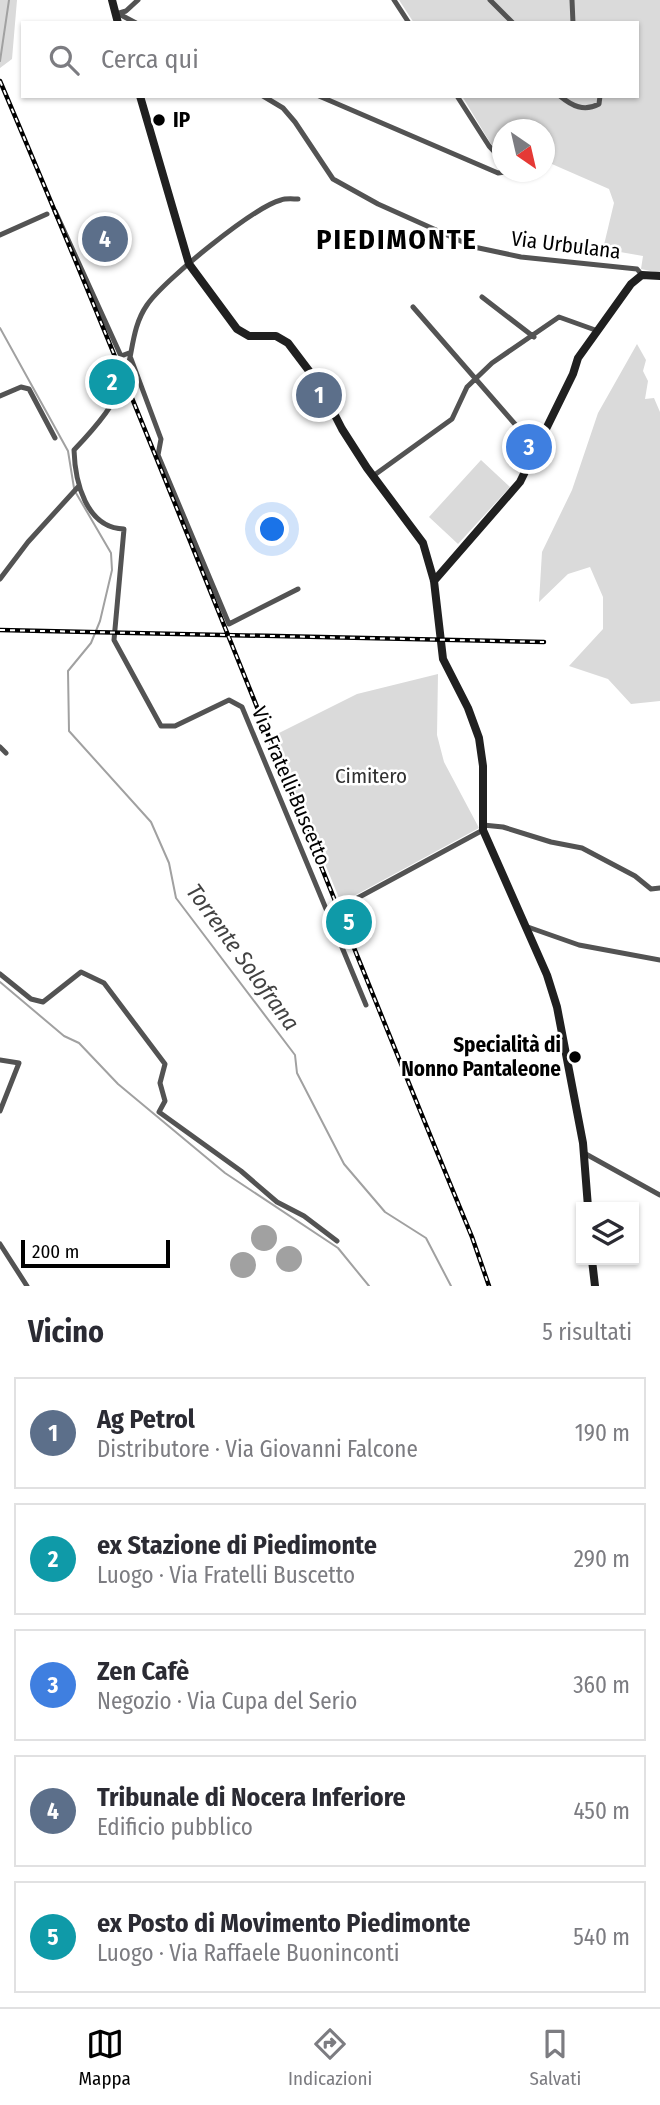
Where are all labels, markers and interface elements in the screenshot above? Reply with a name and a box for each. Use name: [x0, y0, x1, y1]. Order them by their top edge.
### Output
search box: [21, 21, 639, 98]
icon: search: [45, 41, 83, 79]
text: Cerca qui: [101, 44, 199, 75]
place label: IP: [173, 107, 191, 133]
marker: IP: [151, 112, 167, 128]
north arrow: [492, 119, 555, 182]
pin: 4: [82, 213, 128, 265]
district label: PIEDIMONTE: [316, 223, 478, 256]
street label: Via Urbulana: [510, 225, 622, 265]
pin: 2: [89, 356, 135, 408]
pin: 1: [296, 369, 342, 421]
pin: 3: [506, 421, 552, 473]
your location: [255, 512, 289, 546]
street label: Via Fratelli Buscetto: [246, 703, 336, 869]
park label: Cimitero: [335, 763, 407, 789]
water label: Torrente Solofrana: [181, 878, 305, 1036]
pin: 5: [326, 896, 372, 948]
place label: Specialità di Nonno Pantaleone: [401, 1032, 561, 1082]
marker: Specialità di Nonno Pantaleone: [567, 1049, 583, 1065]
map controls: [576, 1202, 639, 1265]
button: layers: [576, 1202, 639, 1265]
scale bar: [21, 1237, 170, 1269]
text: 200 m: [32, 1240, 79, 1263]
text: Vicino: [28, 1314, 104, 1350]
text: 5 risultati: [542, 1318, 632, 1346]
text: Ag Petrol: [97, 1404, 195, 1435]
text: 1: [48, 1419, 58, 1447]
text: 190 m: [575, 1419, 630, 1447]
text: Distributore · Via Giovanni Falcone: [97, 1435, 418, 1463]
text: ex Stazione di Piedimonte: [97, 1530, 377, 1561]
text: 2: [48, 1545, 58, 1573]
text: 290 m: [574, 1545, 630, 1573]
text: Luogo · Via Fratelli Buscetto: [97, 1561, 355, 1589]
text: Zen Cafè: [97, 1656, 189, 1687]
text: 3: [48, 1671, 58, 1699]
text: 360 m: [573, 1671, 630, 1699]
text: Negozio · Via Cupa del Serio: [97, 1687, 357, 1715]
text: Tribunale di Nocera Inferiore: [97, 1782, 406, 1813]
text: 4: [47, 1797, 59, 1825]
text: 450 m: [573, 1797, 630, 1825]
text: Edificio pubblico: [97, 1813, 253, 1841]
text: ex Posto di Movimento Piedimonte: [97, 1908, 471, 1939]
text: 5: [47, 1923, 59, 1951]
text: 540 m: [573, 1923, 630, 1951]
text: Luogo · Via Raffaele Buoninconti: [97, 1939, 400, 1967]
tab: Mappa: [79, 2025, 131, 2090]
tab: Indicazioni: [288, 2025, 372, 2090]
tab: Salvati: [530, 2025, 581, 2090]

